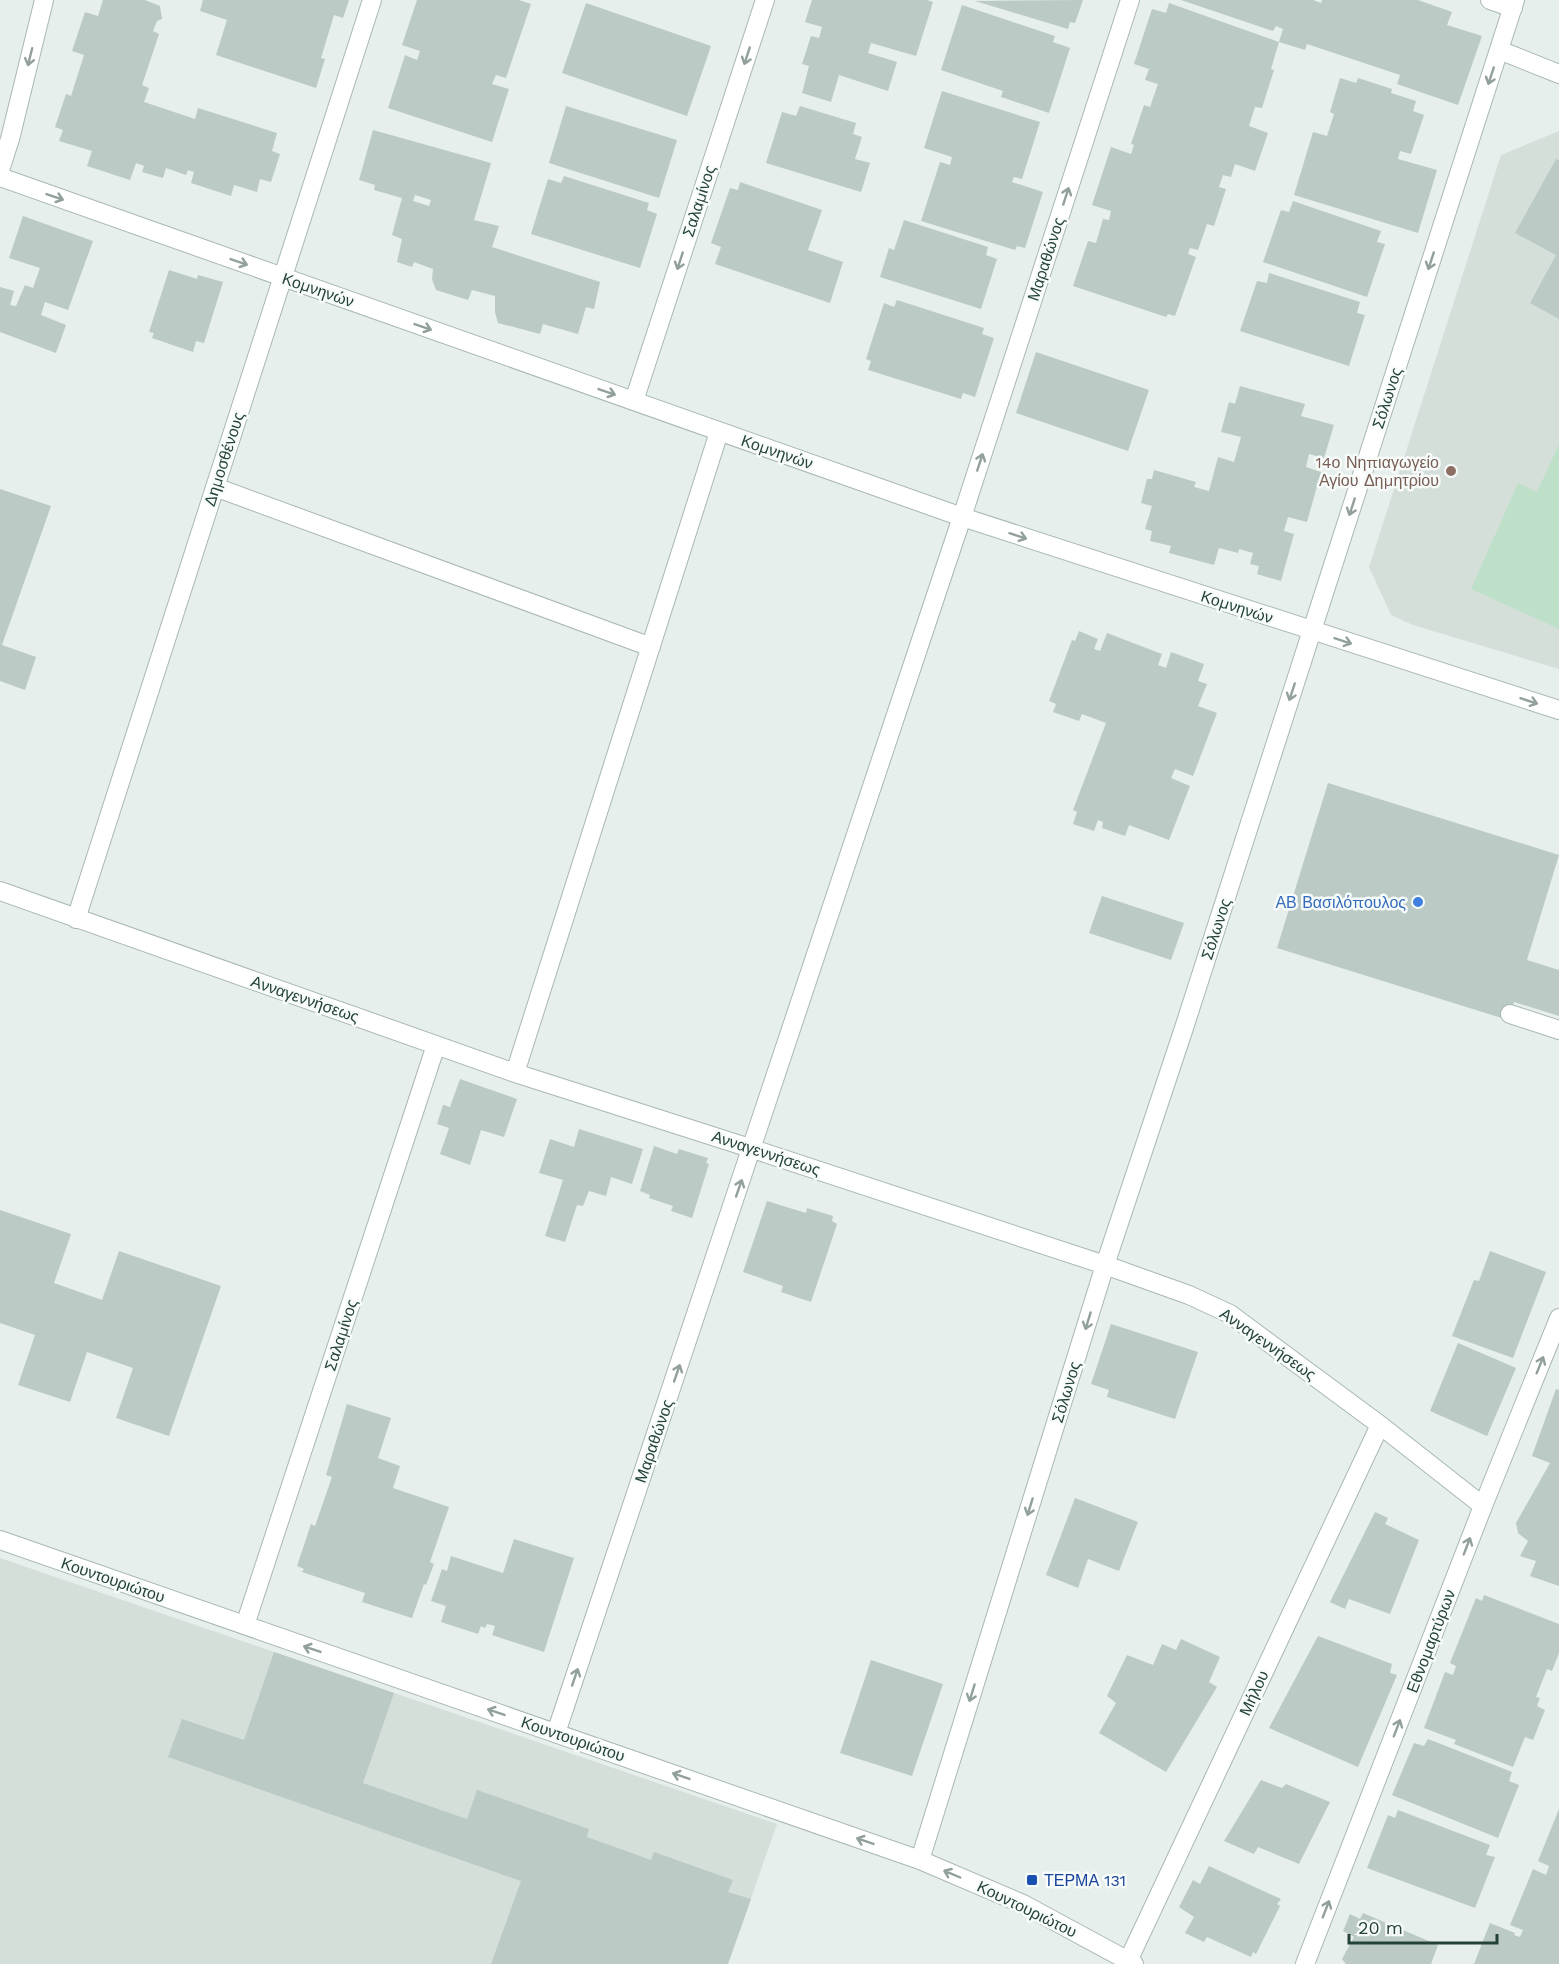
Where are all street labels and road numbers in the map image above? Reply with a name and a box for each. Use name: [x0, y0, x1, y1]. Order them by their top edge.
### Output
street label: Σαλαμίνος: [678, 162, 720, 239]
street label: Μαραθώνος: [1024, 214, 1069, 303]
street label: Κομνηνών: [280, 269, 356, 311]
street label: Σόλωνος: [1368, 365, 1406, 431]
street label: Δημοσθένους: [200, 409, 248, 508]
street label: Κομνηνών: [739, 431, 815, 473]
street label: Κομνηνών: [1199, 586, 1275, 628]
street label: Σόλωνος: [1197, 896, 1235, 962]
street label: Ανναγεννήσεως: [249, 972, 362, 1026]
street label: Ανναγεννήσεως: [709, 1127, 823, 1180]
street label: Σαλαμίνος: [320, 1296, 362, 1373]
street label: Ανναγεννήσεως: [1216, 1304, 1320, 1384]
street label: Σόλωνος: [1048, 1359, 1084, 1425]
street label: Μαραθώνος: [631, 1397, 677, 1485]
street label: Κουντουριώτου: [59, 1553, 167, 1607]
street label: Εθνομαρτύρων: [1403, 1587, 1459, 1695]
street label: Μήλου: [1235, 1667, 1273, 1719]
street label: Κουντουριώτου: [519, 1712, 627, 1766]
street label: Κουντουριώτου: [974, 1877, 1080, 1941]

